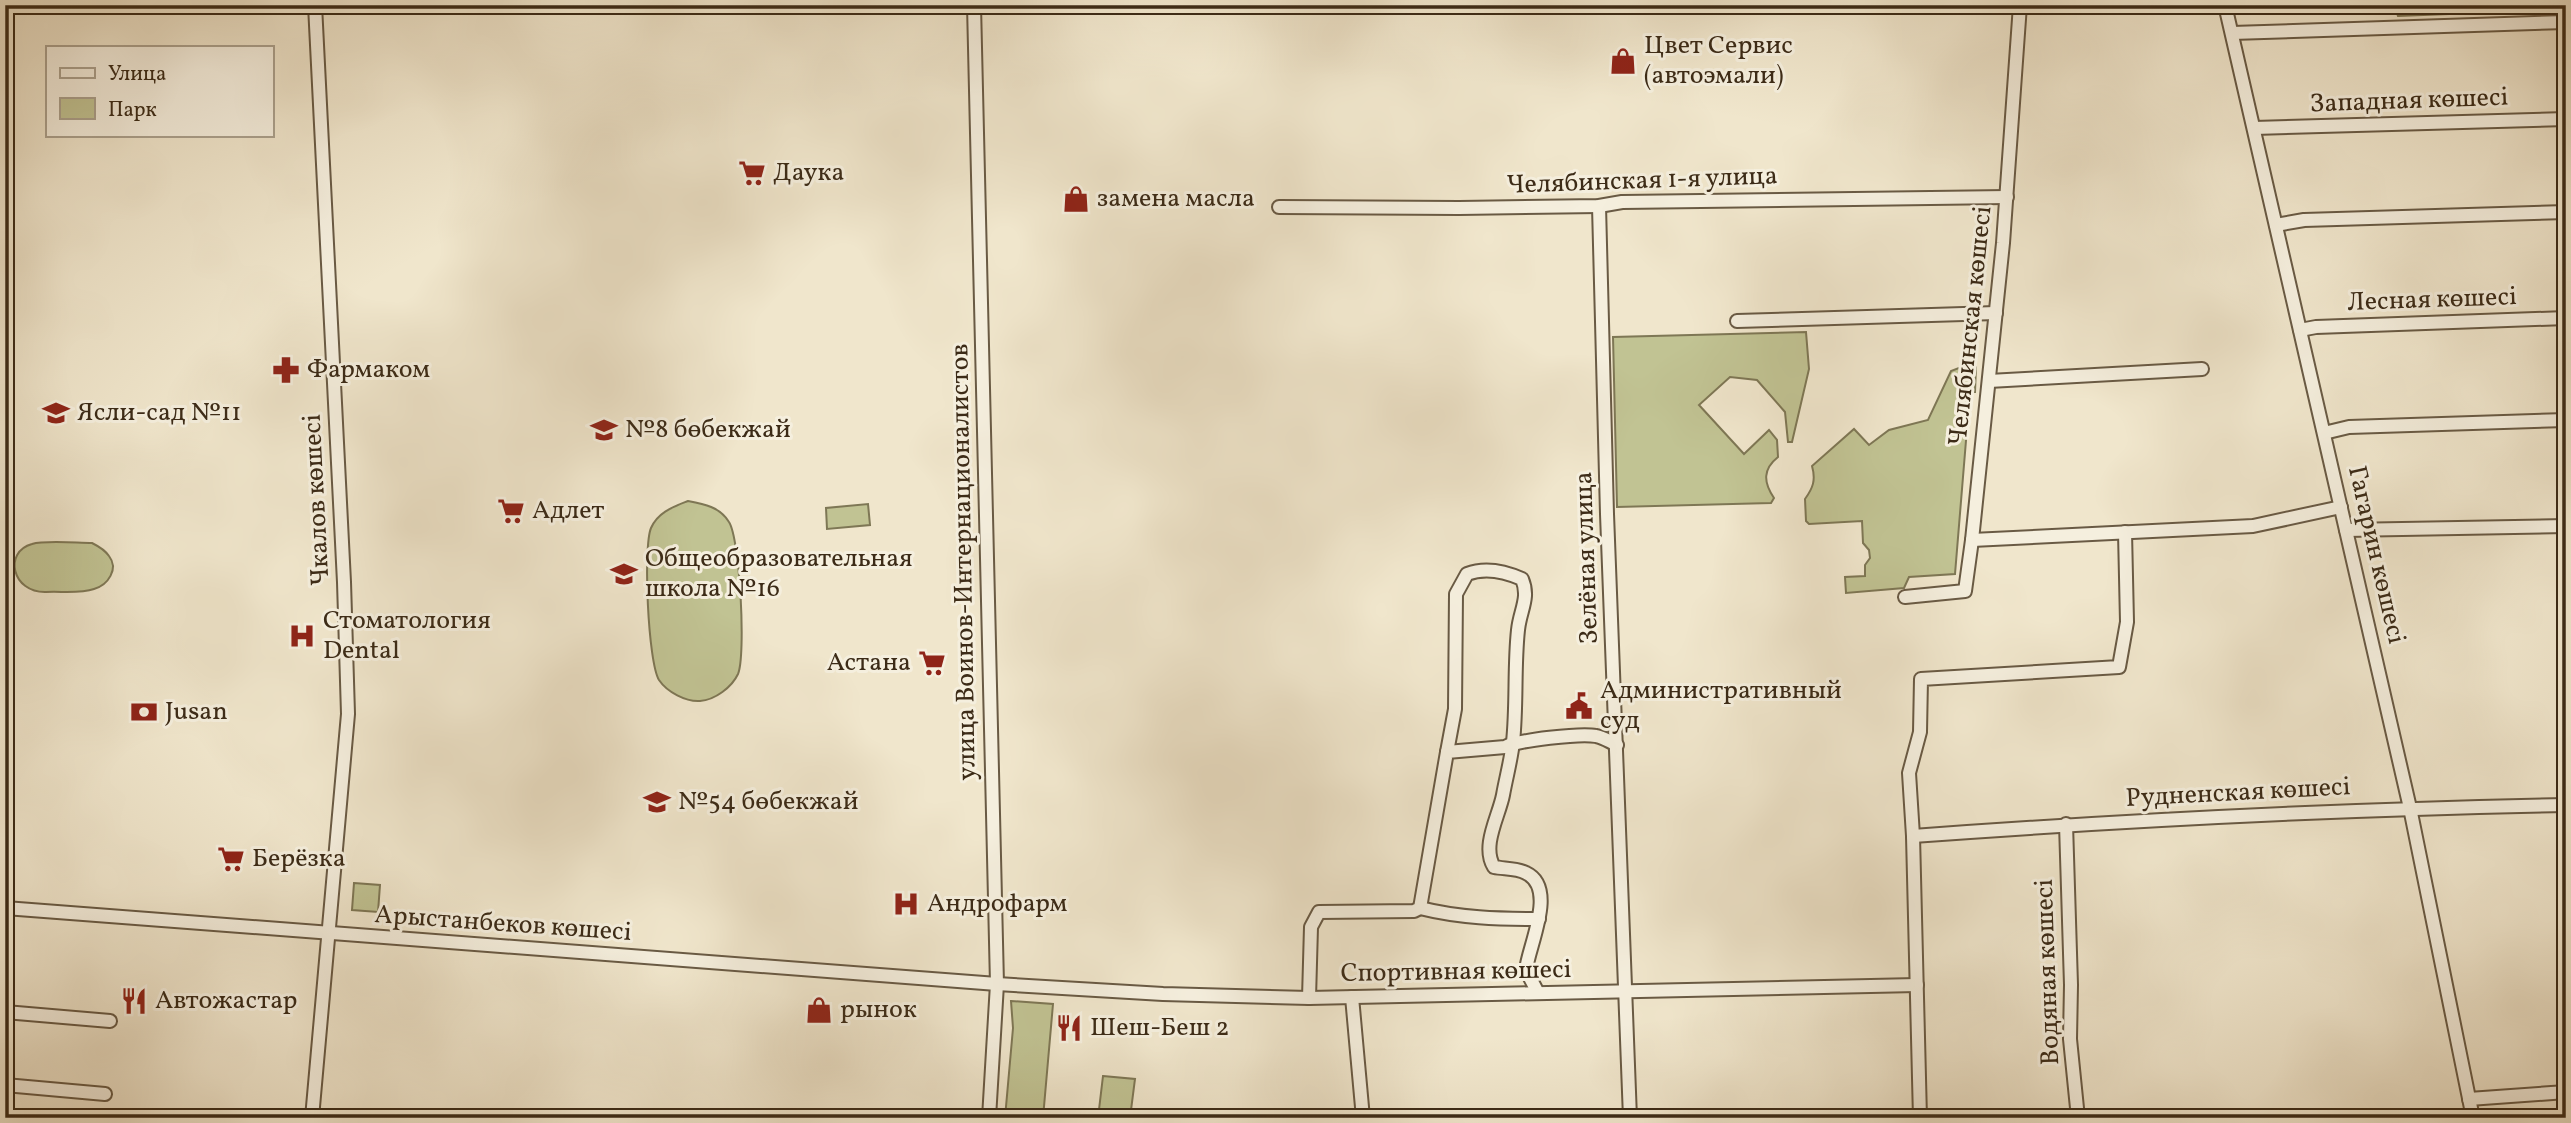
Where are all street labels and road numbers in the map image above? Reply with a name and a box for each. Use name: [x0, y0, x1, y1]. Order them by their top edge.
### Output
street label: Западная көшесі: [2309, 80, 2509, 122]
street label: Челябинская 1-я улица: [1506, 158, 1778, 204]
street label: Челябинская көшесі: [1940, 204, 2002, 448]
street label: Лесная көшесі: [2347, 279, 2517, 321]
street label: улица Воинов-Интернационалистов: [942, 343, 986, 781]
street label: Чкалов көшесі: [295, 413, 339, 587]
street label: Гагарин көшесі: [2338, 462, 2414, 648]
street label: Зелёная улица: [1566, 471, 1608, 645]
street label: Рудненская көшесі: [2125, 769, 2351, 817]
street label: Водяная көшесі: [2027, 878, 2069, 1066]
street label: Арыстанбеков көшесі: [373, 897, 633, 951]
street label: Спортивная көшесі: [1340, 952, 1572, 992]

